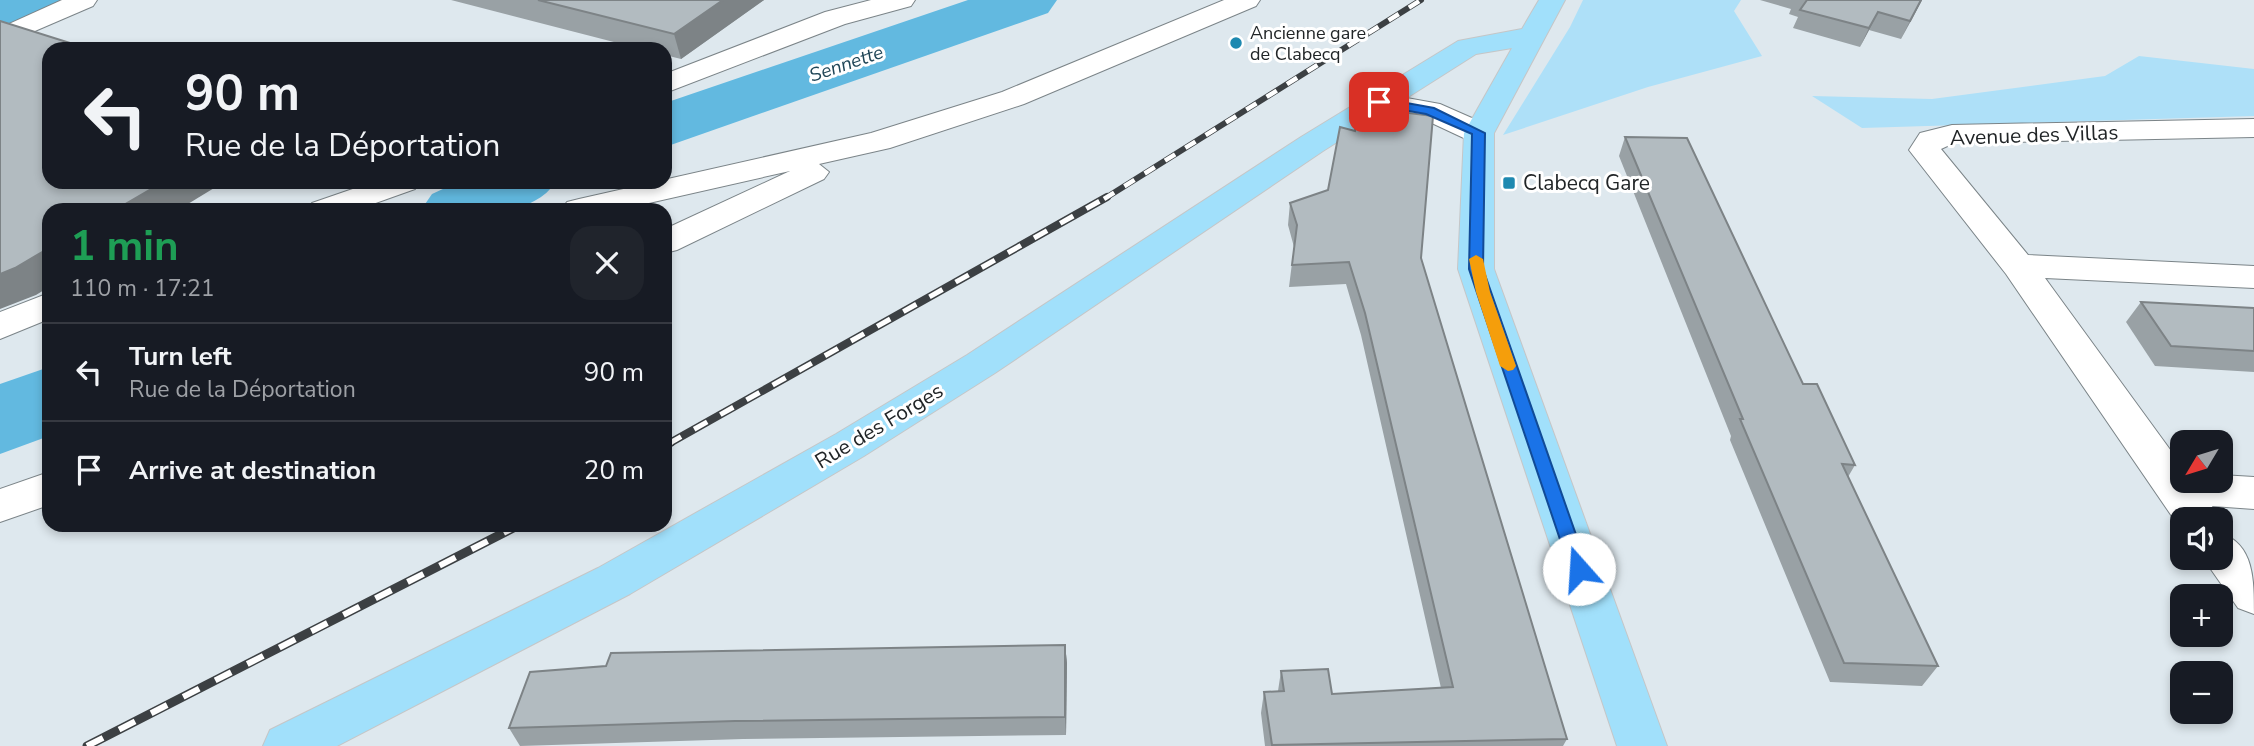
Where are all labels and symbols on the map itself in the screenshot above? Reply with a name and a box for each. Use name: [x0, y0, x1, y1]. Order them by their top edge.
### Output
place label: Ancienne gare de Clabecq: [1250, 21, 1366, 66]
marker: Ancienne gare de Clabecq: [1228, 35, 1244, 51]
water label: Sennette: [806, 39, 887, 89]
pin: [1349, 72, 1409, 132]
street label: Avenue des Villas: [1949, 118, 2119, 152]
place label: Clabecq Gare: [1523, 169, 1650, 197]
marker: Clabecq Gare: [1501, 175, 1517, 191]
street label: Rue des Forges: [810, 377, 948, 475]
north arrow: [2170, 430, 2233, 494]
position arrow: [1542, 532, 1616, 606]

